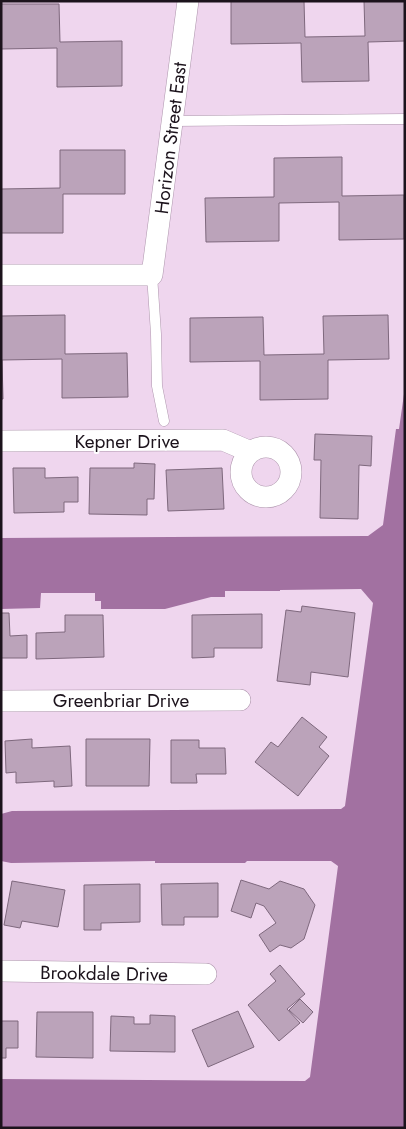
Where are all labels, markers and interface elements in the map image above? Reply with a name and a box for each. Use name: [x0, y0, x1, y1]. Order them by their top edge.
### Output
street label: Horizon Street East: [148, 60, 193, 216]
street label: Kepner Drive: [75, 428, 180, 455]
street label: Greenbriar Drive: [53, 687, 189, 714]
street label: Brookdale Drive: [40, 959, 168, 988]

